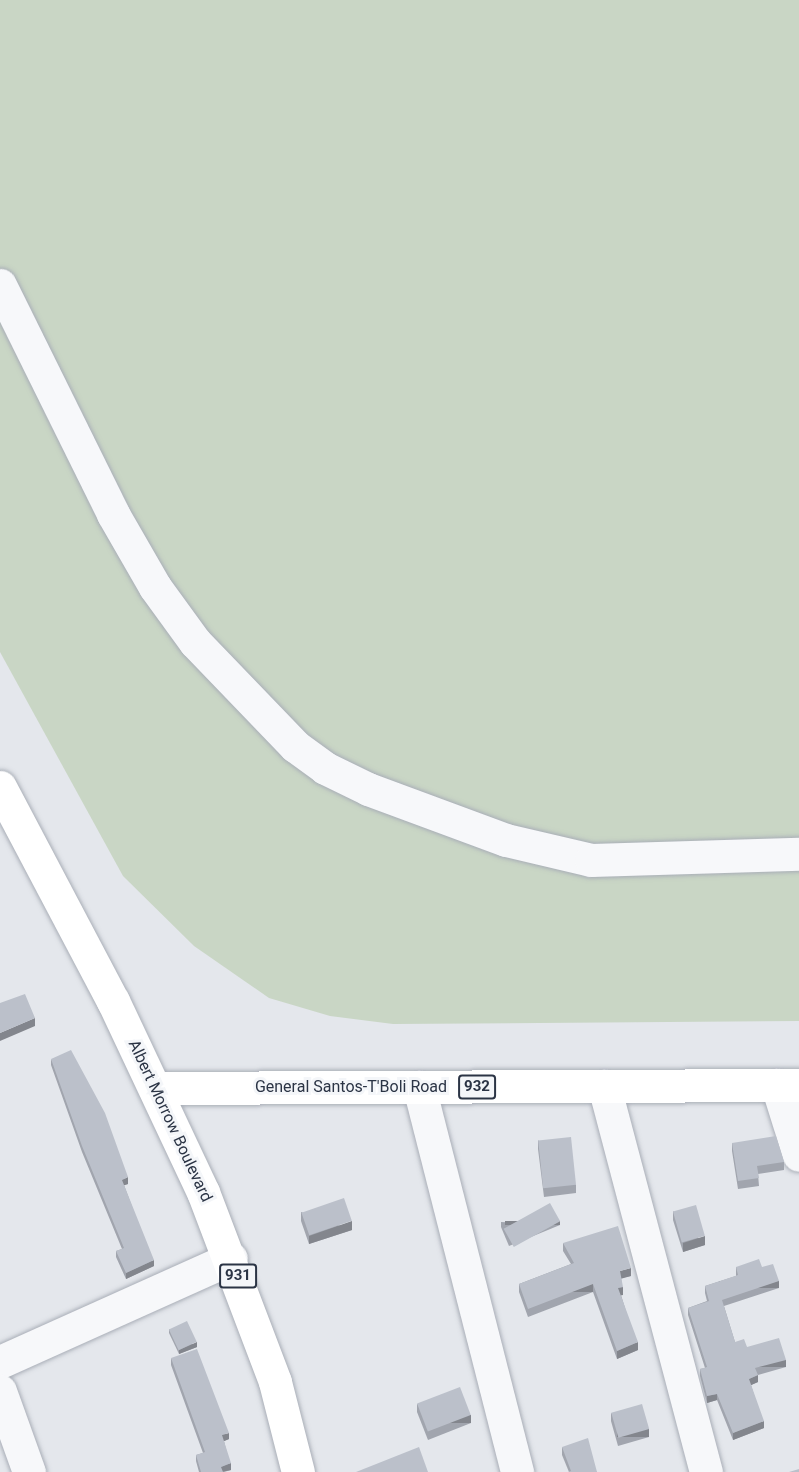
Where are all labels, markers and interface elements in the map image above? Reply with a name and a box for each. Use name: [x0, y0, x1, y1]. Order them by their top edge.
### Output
street label: Albert Morrow Boulevard: [124, 1037, 216, 1205]
road number: 932: [458, 1075, 496, 1099]
street label: General Santos-T'Boli Road: [255, 1077, 447, 1097]
road number: 931: [218, 1264, 258, 1288]

